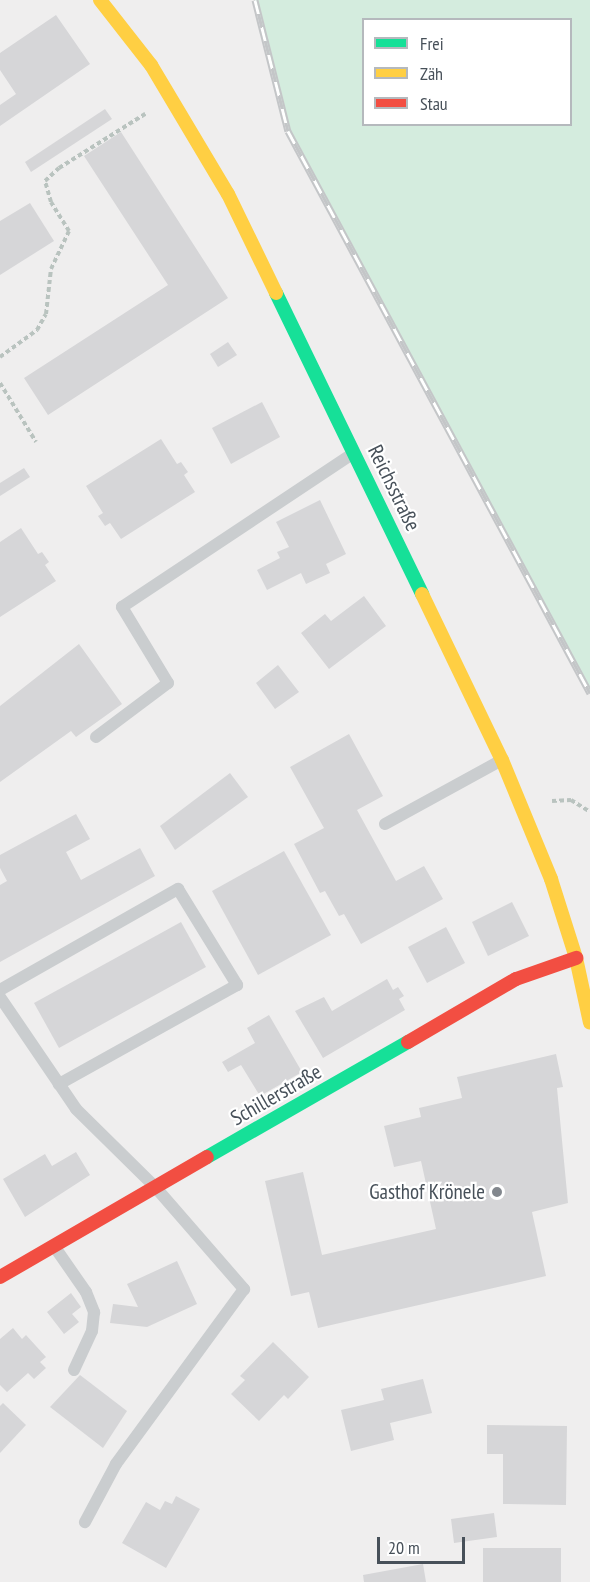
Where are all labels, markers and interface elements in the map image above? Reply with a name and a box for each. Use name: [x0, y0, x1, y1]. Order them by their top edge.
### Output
legend: [362, 18, 572, 126]
text: Frei: [420, 32, 444, 55]
text: Zäh: [420, 62, 443, 85]
text: Stau: [420, 92, 448, 115]
street label: Reichsstraße: [362, 441, 426, 535]
street label: Schillerstraße: [226, 1059, 326, 1131]
place label: Gasthof Krönele: [369, 1179, 485, 1205]
marker: Gasthof Krönele: [490, 1185, 504, 1199]
scale bar: [380, 1525, 468, 1563]
text: 20 m: [388, 1536, 420, 1559]

